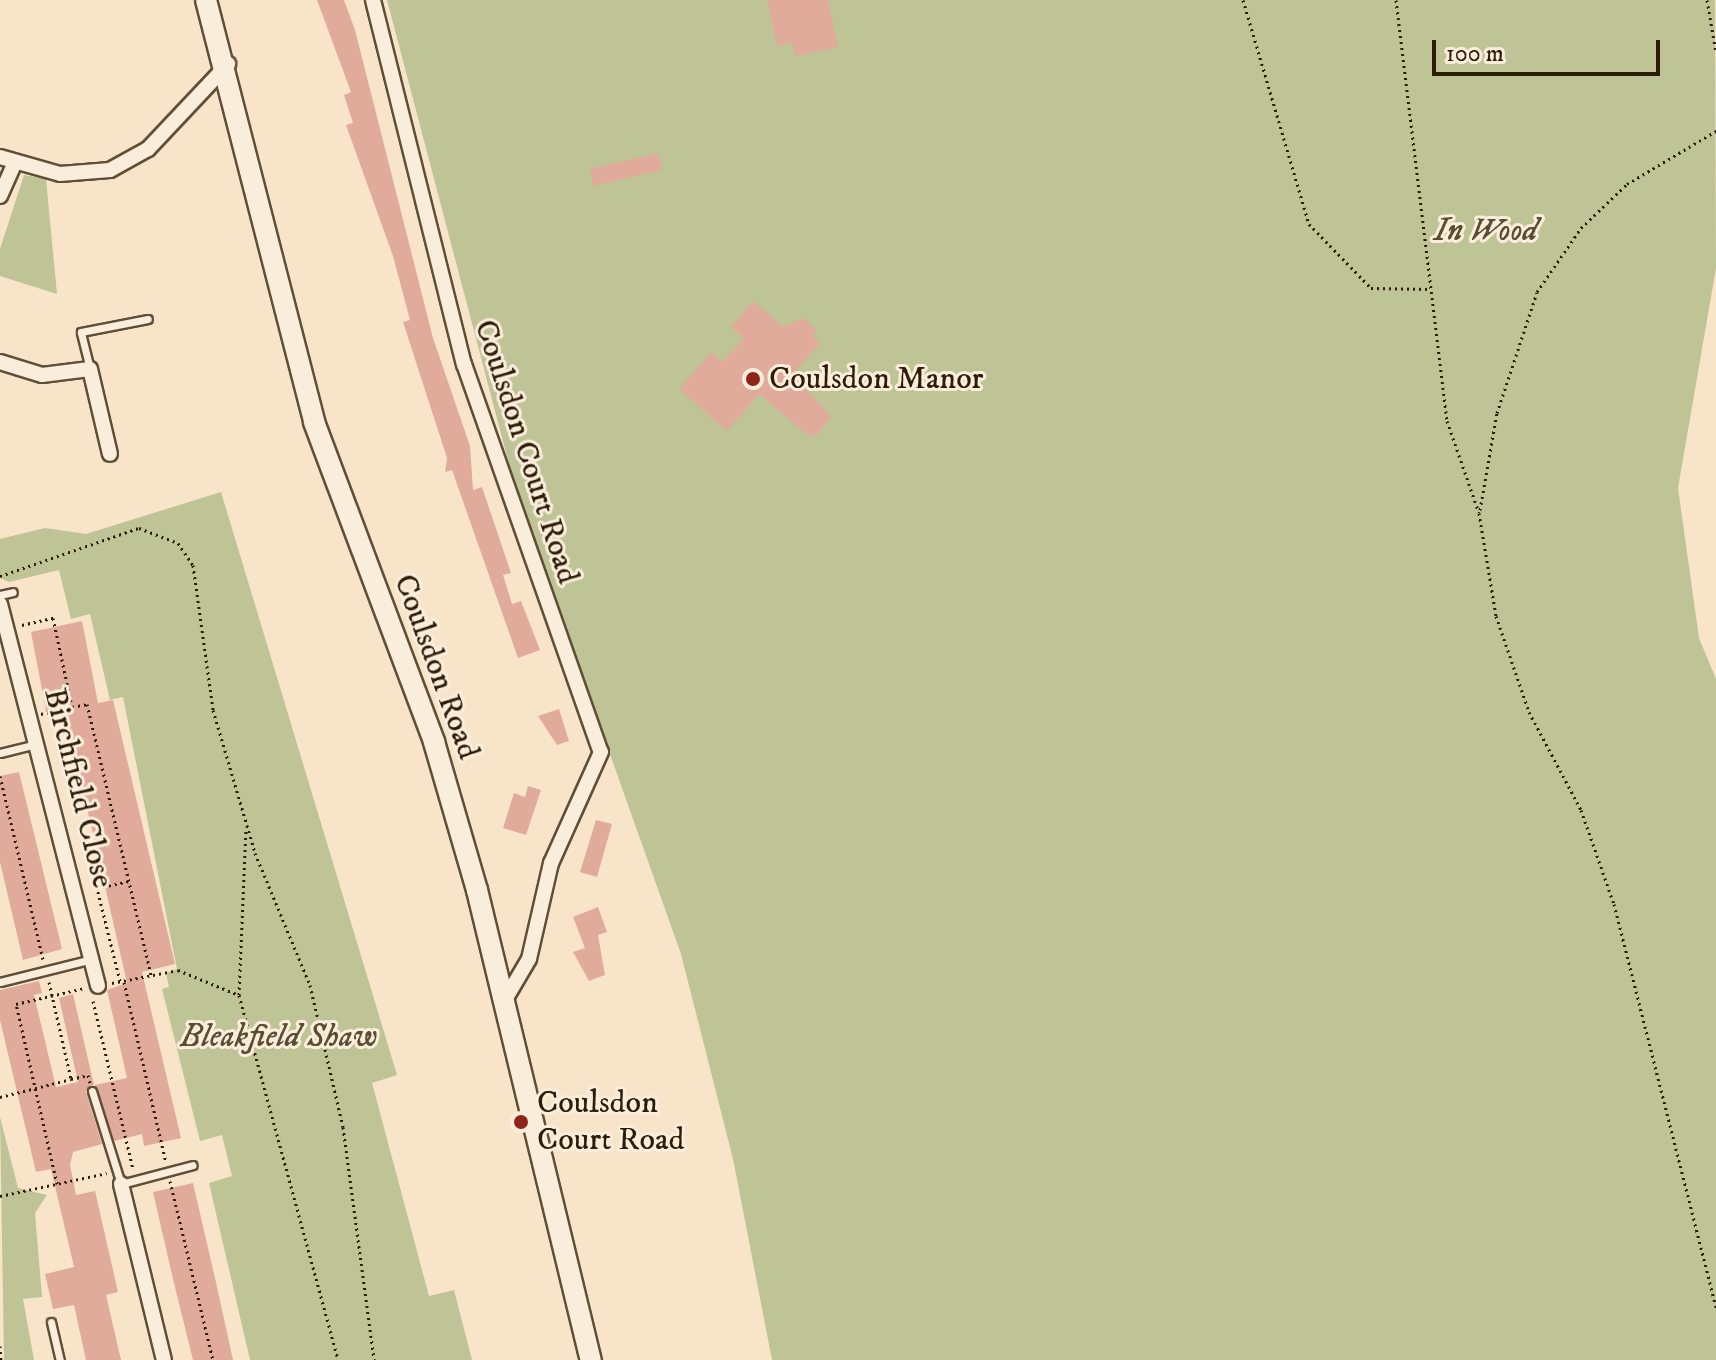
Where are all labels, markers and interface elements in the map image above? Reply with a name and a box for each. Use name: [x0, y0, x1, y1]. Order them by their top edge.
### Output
scale bar: [1436, 24, 1664, 74]
text: 100 m: [1446, 39, 1504, 69]
park label: In Wood: [1434, 212, 1538, 250]
street label: Coulsdon Court Road: [465, 315, 587, 589]
place label: Coulsdon Manor: [769, 360, 984, 398]
marker: Coulsdon Manor: [744, 370, 762, 388]
street label: Coulsdon Road: [385, 569, 487, 765]
street label: Birchfield Close: [35, 684, 121, 892]
park label: Bleakfield Shaw: [180, 1018, 378, 1056]
place label: Coulsdon Court Road: [537, 1085, 685, 1160]
marker: Coulsdon Court Road: [512, 1113, 530, 1131]

